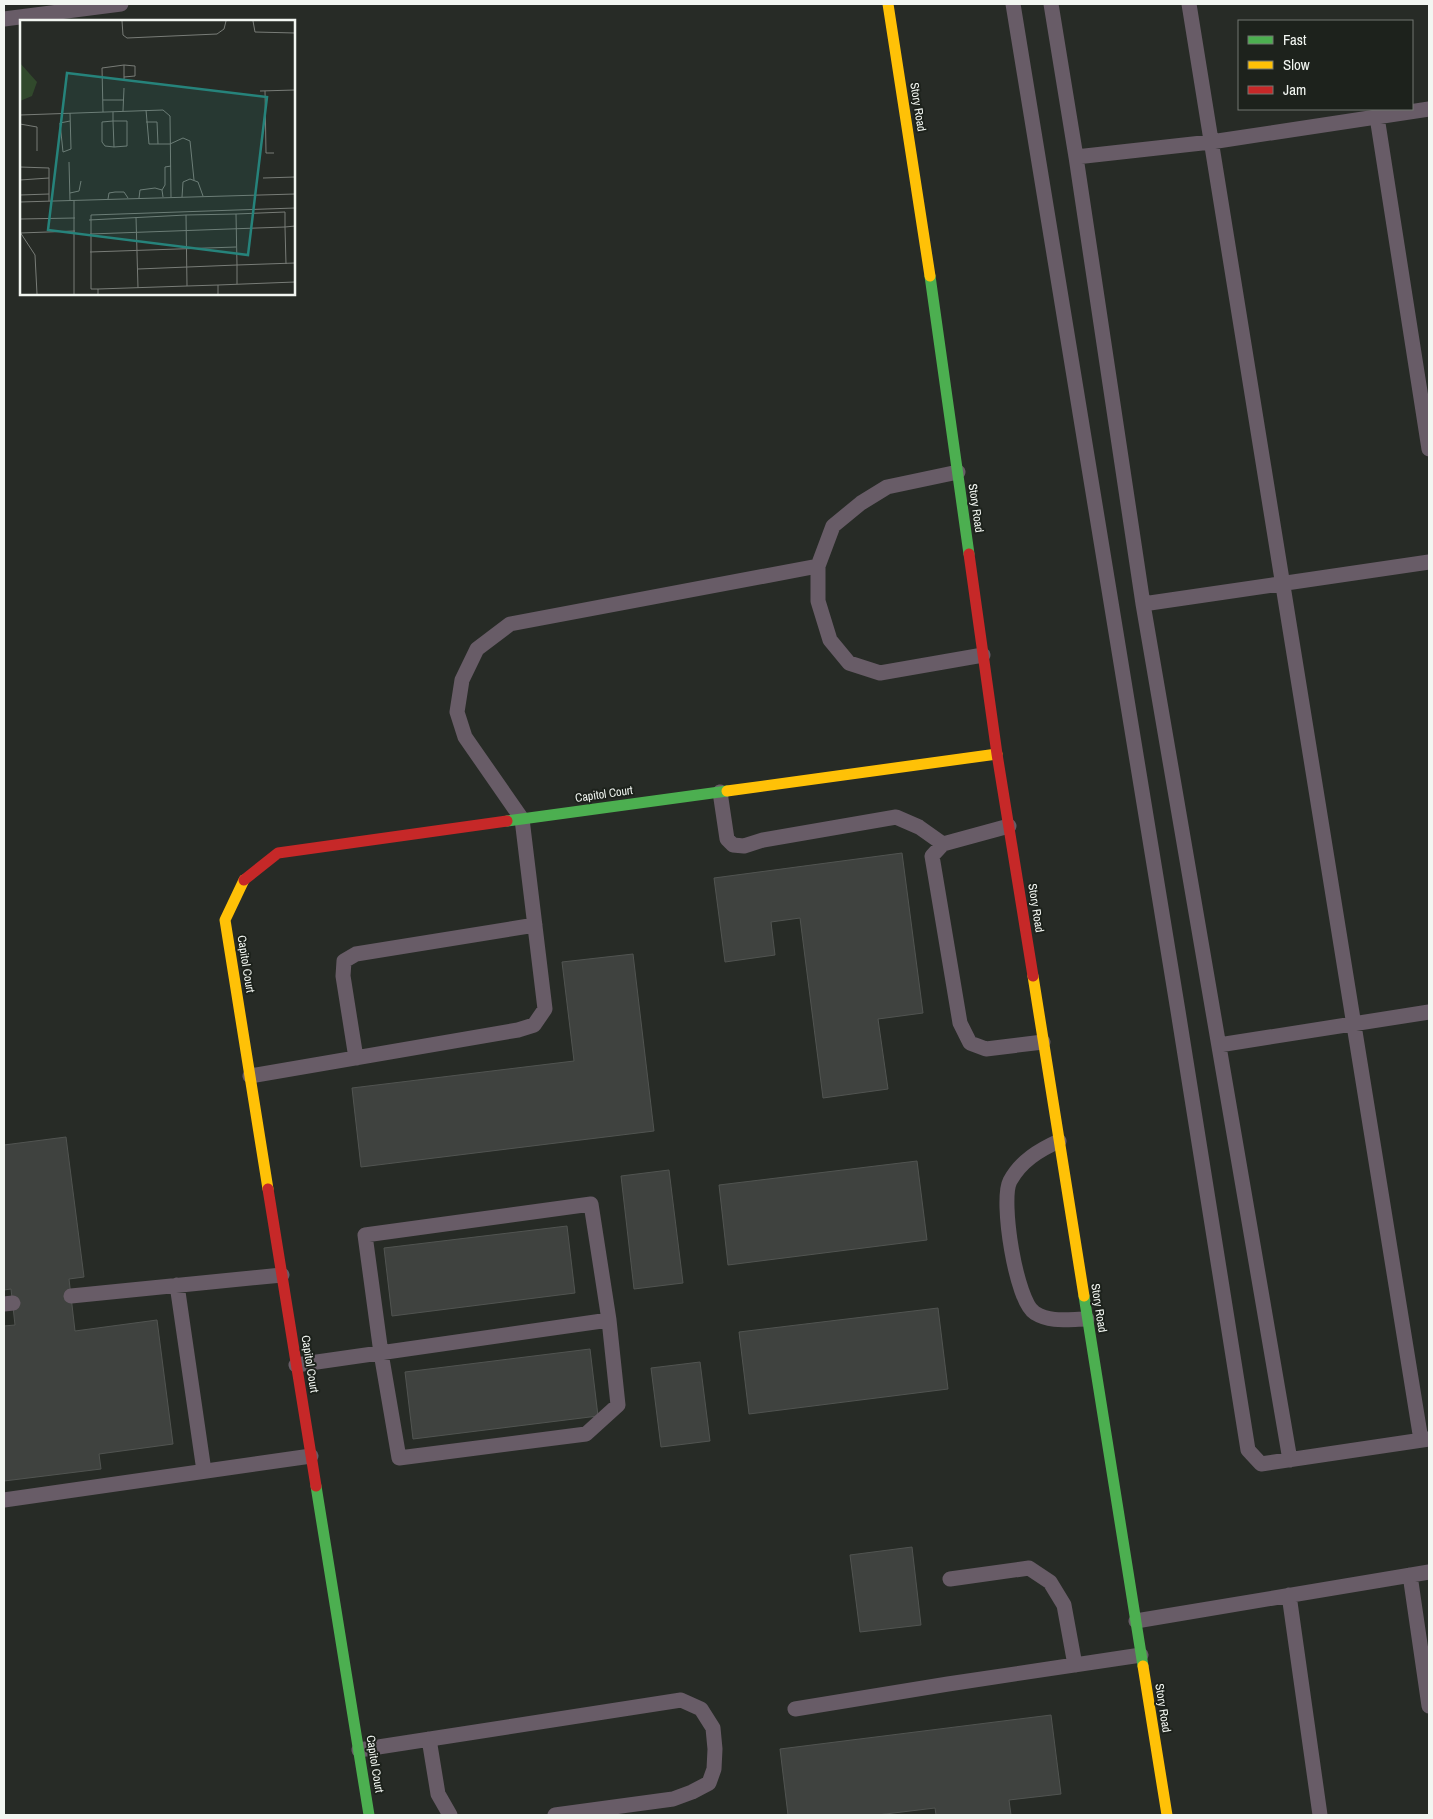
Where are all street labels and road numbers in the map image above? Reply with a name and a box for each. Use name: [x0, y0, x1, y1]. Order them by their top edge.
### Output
street label: Story Road: [906, 81, 930, 133]
street label: Story Road: [965, 483, 987, 533]
street label: Capitol Court: [574, 782, 634, 806]
street label: Story Road: [1024, 882, 1048, 934]
street label: Capitol Court: [234, 934, 258, 994]
street label: Story Road: [1087, 1282, 1111, 1334]
street label: Capitol Court: [298, 1334, 322, 1394]
street label: Story Road: [1151, 1682, 1175, 1734]
street label: Capitol Court: [363, 1734, 387, 1794]

